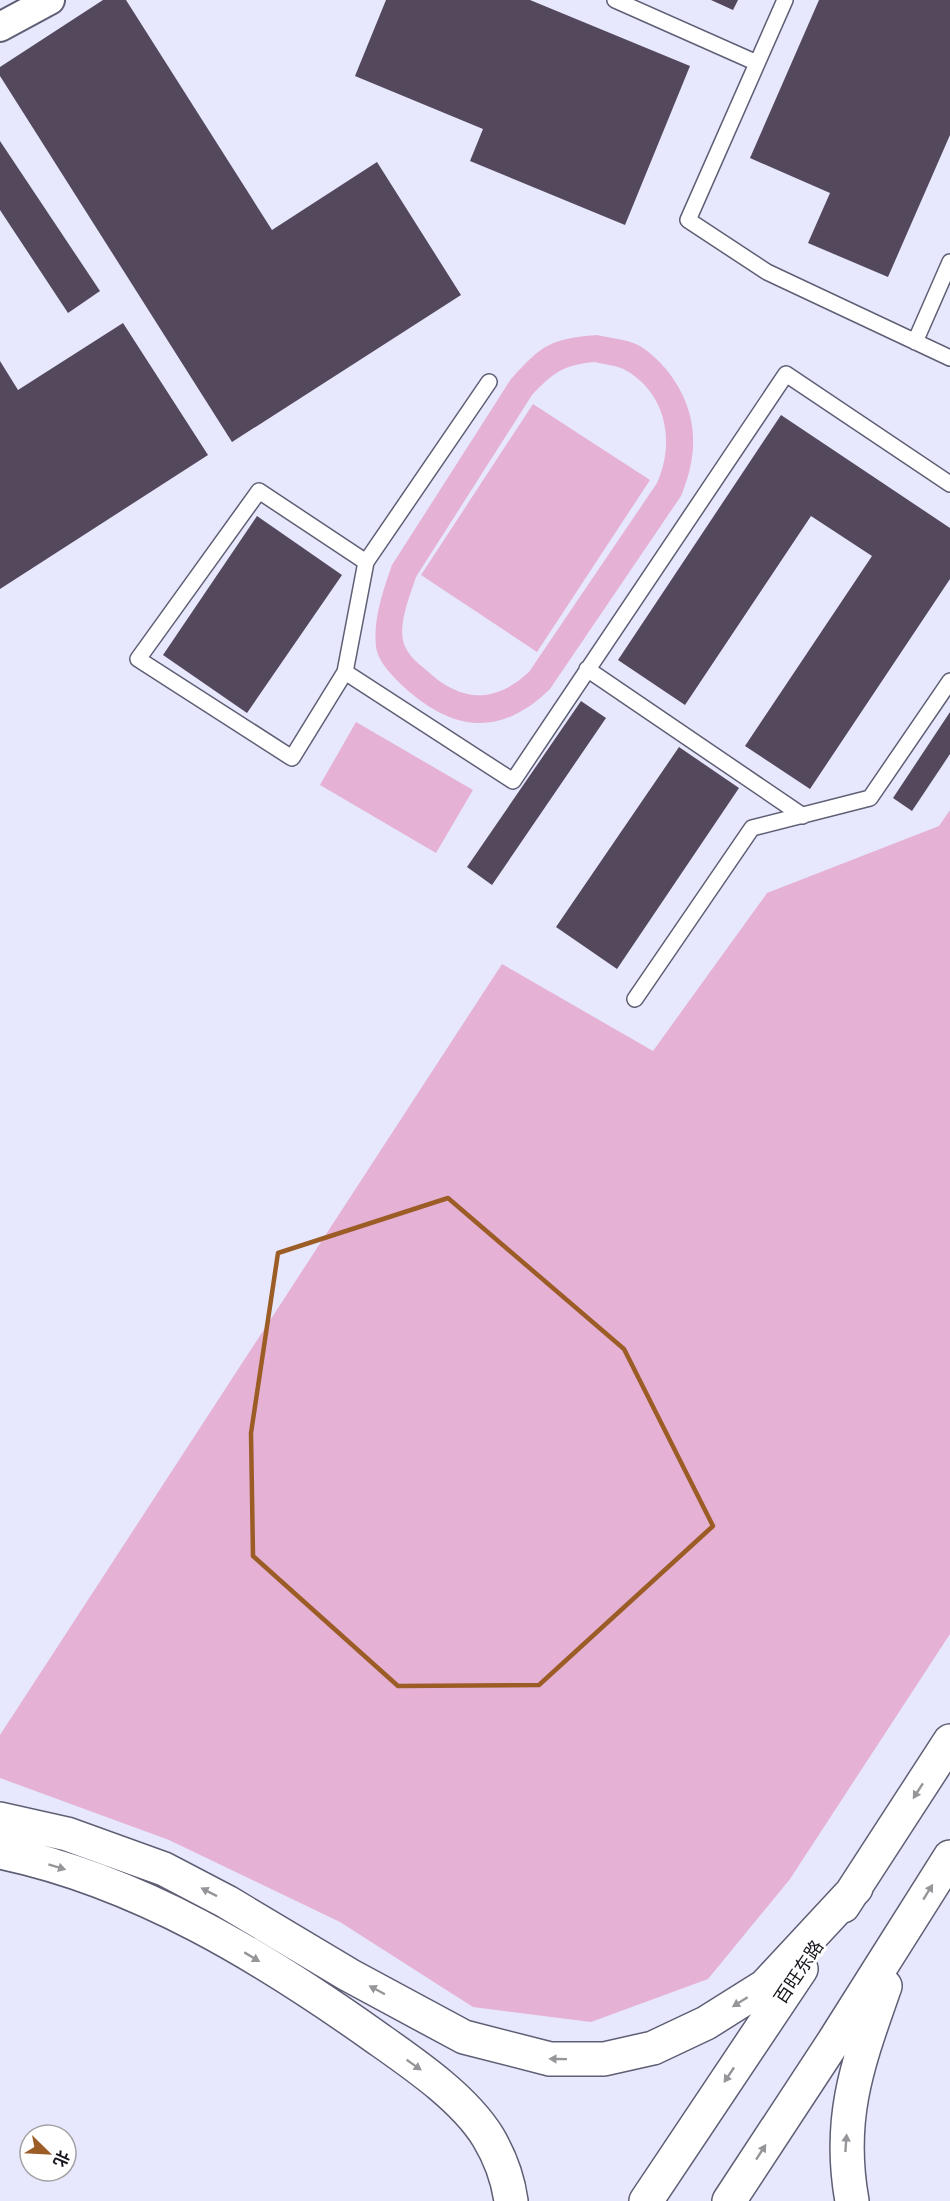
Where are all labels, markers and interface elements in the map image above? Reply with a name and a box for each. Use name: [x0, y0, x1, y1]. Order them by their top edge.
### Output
one-way arrow: [913, 1782, 924, 1799]
one-way arrow: [48, 1863, 66, 1872]
one-way arrow: [922, 1884, 933, 1900]
one-way arrow: [200, 1888, 218, 1898]
street label: 百旺东路: [768, 1935, 828, 2008]
one-way arrow: [244, 1952, 260, 1963]
one-way arrow: [369, 1985, 386, 1995]
one-way arrow: [732, 1996, 748, 2007]
one-way arrow: [548, 2054, 567, 2063]
one-way arrow: [406, 2059, 422, 2071]
one-way arrow: [724, 2067, 735, 2084]
north arrow: [18, 2123, 78, 2183]
one-way arrow: [841, 2133, 850, 2152]
one-way arrow: [755, 2144, 766, 2160]
text: 北: [48, 2147, 75, 2171]

